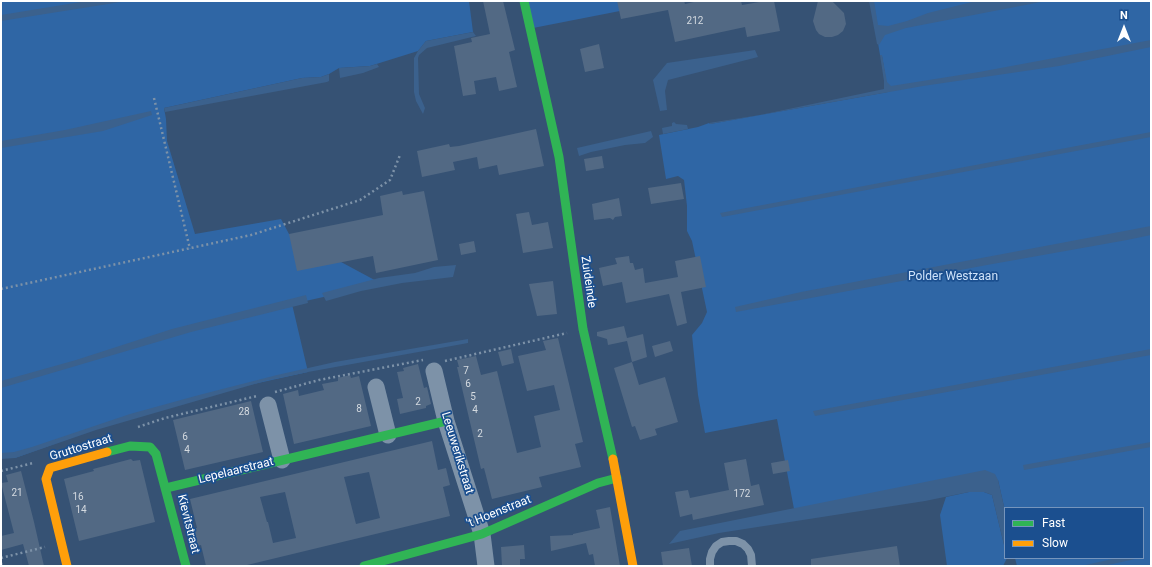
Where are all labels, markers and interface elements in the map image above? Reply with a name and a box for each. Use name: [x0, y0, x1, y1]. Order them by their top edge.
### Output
north arrow: [1104, 8, 1144, 48]
text: N: [1120, 9, 1128, 22]
house number: 212: [687, 15, 703, 27]
street label: Zuideinde: [577, 255, 599, 309]
park label: Polder Westzaan: [908, 270, 998, 284]
house number: 7: [463, 365, 469, 377]
house number: 6: [465, 378, 471, 390]
house number: 5: [470, 391, 476, 403]
house number: 2: [415, 396, 421, 408]
house number: 8: [356, 403, 362, 415]
house number: 4: [472, 404, 478, 416]
house number: 28: [238, 406, 250, 418]
street label: Leeuwerikstraat: [438, 410, 476, 496]
house number: 2: [477, 428, 483, 440]
house number: 6: [182, 431, 188, 443]
street label: Gruttostraat: [48, 432, 114, 464]
house number: 4: [184, 444, 190, 456]
street label: Lepelaarstraat: [197, 455, 275, 487]
house number: 21: [11, 487, 23, 499]
house number: 172: [734, 488, 750, 500]
house number: 16: [72, 491, 84, 503]
street label: Kievitstraat: [174, 493, 202, 555]
street label: 't Hoenstraat: [465, 493, 533, 531]
house number: 14: [75, 504, 87, 516]
legend: [1004, 507, 1144, 559]
text: Fast: [1042, 516, 1065, 530]
text: Slow: [1042, 536, 1068, 550]

